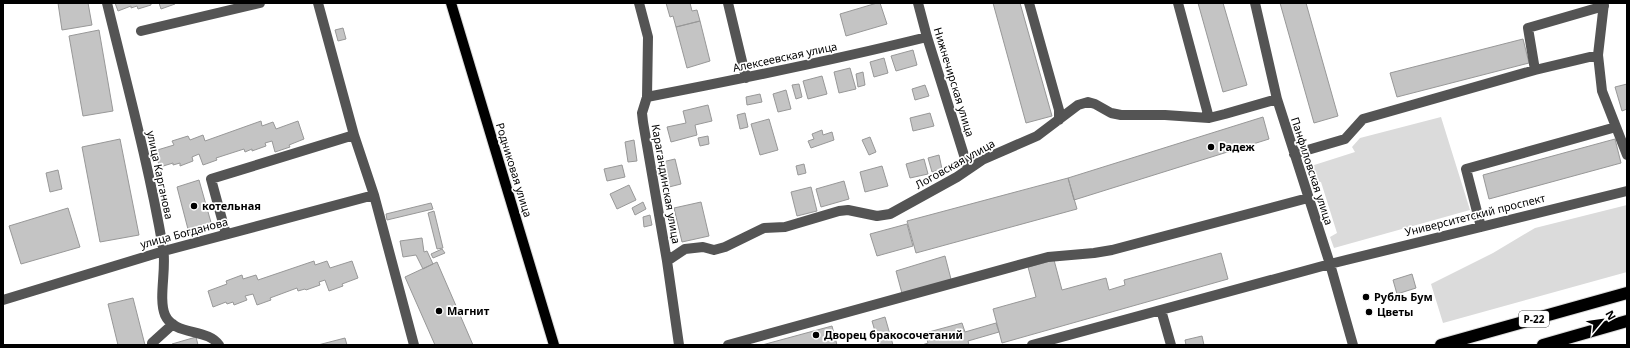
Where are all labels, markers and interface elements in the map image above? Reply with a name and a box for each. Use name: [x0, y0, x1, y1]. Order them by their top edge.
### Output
street label: Нижнечирская улица: [931, 25, 978, 138]
street label: Алексеевская улица: [731, 38, 838, 75]
street label: Панфиловская улица: [1288, 115, 1337, 227]
street label: Родниковая улица: [493, 121, 536, 219]
street label: Карагандинская улица: [649, 123, 684, 245]
street label: улица Карганова: [144, 129, 177, 221]
street label: Логовская улица: [912, 135, 997, 192]
place label: Радеж: [1219, 139, 1255, 154]
marker: Радеж: [1206, 142, 1216, 152]
street label: Университетский проспект: [1403, 190, 1547, 239]
place label: котельная: [202, 198, 261, 213]
marker: котельная: [189, 201, 199, 211]
street label: улица Богданова: [138, 214, 229, 251]
place label: Рубль Бум: [1374, 289, 1433, 304]
marker: Рубль Бум: [1361, 292, 1371, 302]
north arrow: [1582, 300, 1622, 340]
place label: Магнит: [447, 303, 490, 318]
place label: Цветы: [1377, 304, 1413, 319]
marker: Магнит: [434, 306, 444, 316]
marker: Цветы: [1364, 307, 1374, 317]
text: N: [1602, 307, 1620, 322]
road number: Р-22: [1519, 311, 1549, 327]
place label: Дворец бракосочетаний: [824, 327, 963, 342]
marker: Дворец бракосочетаний: [811, 330, 821, 340]

